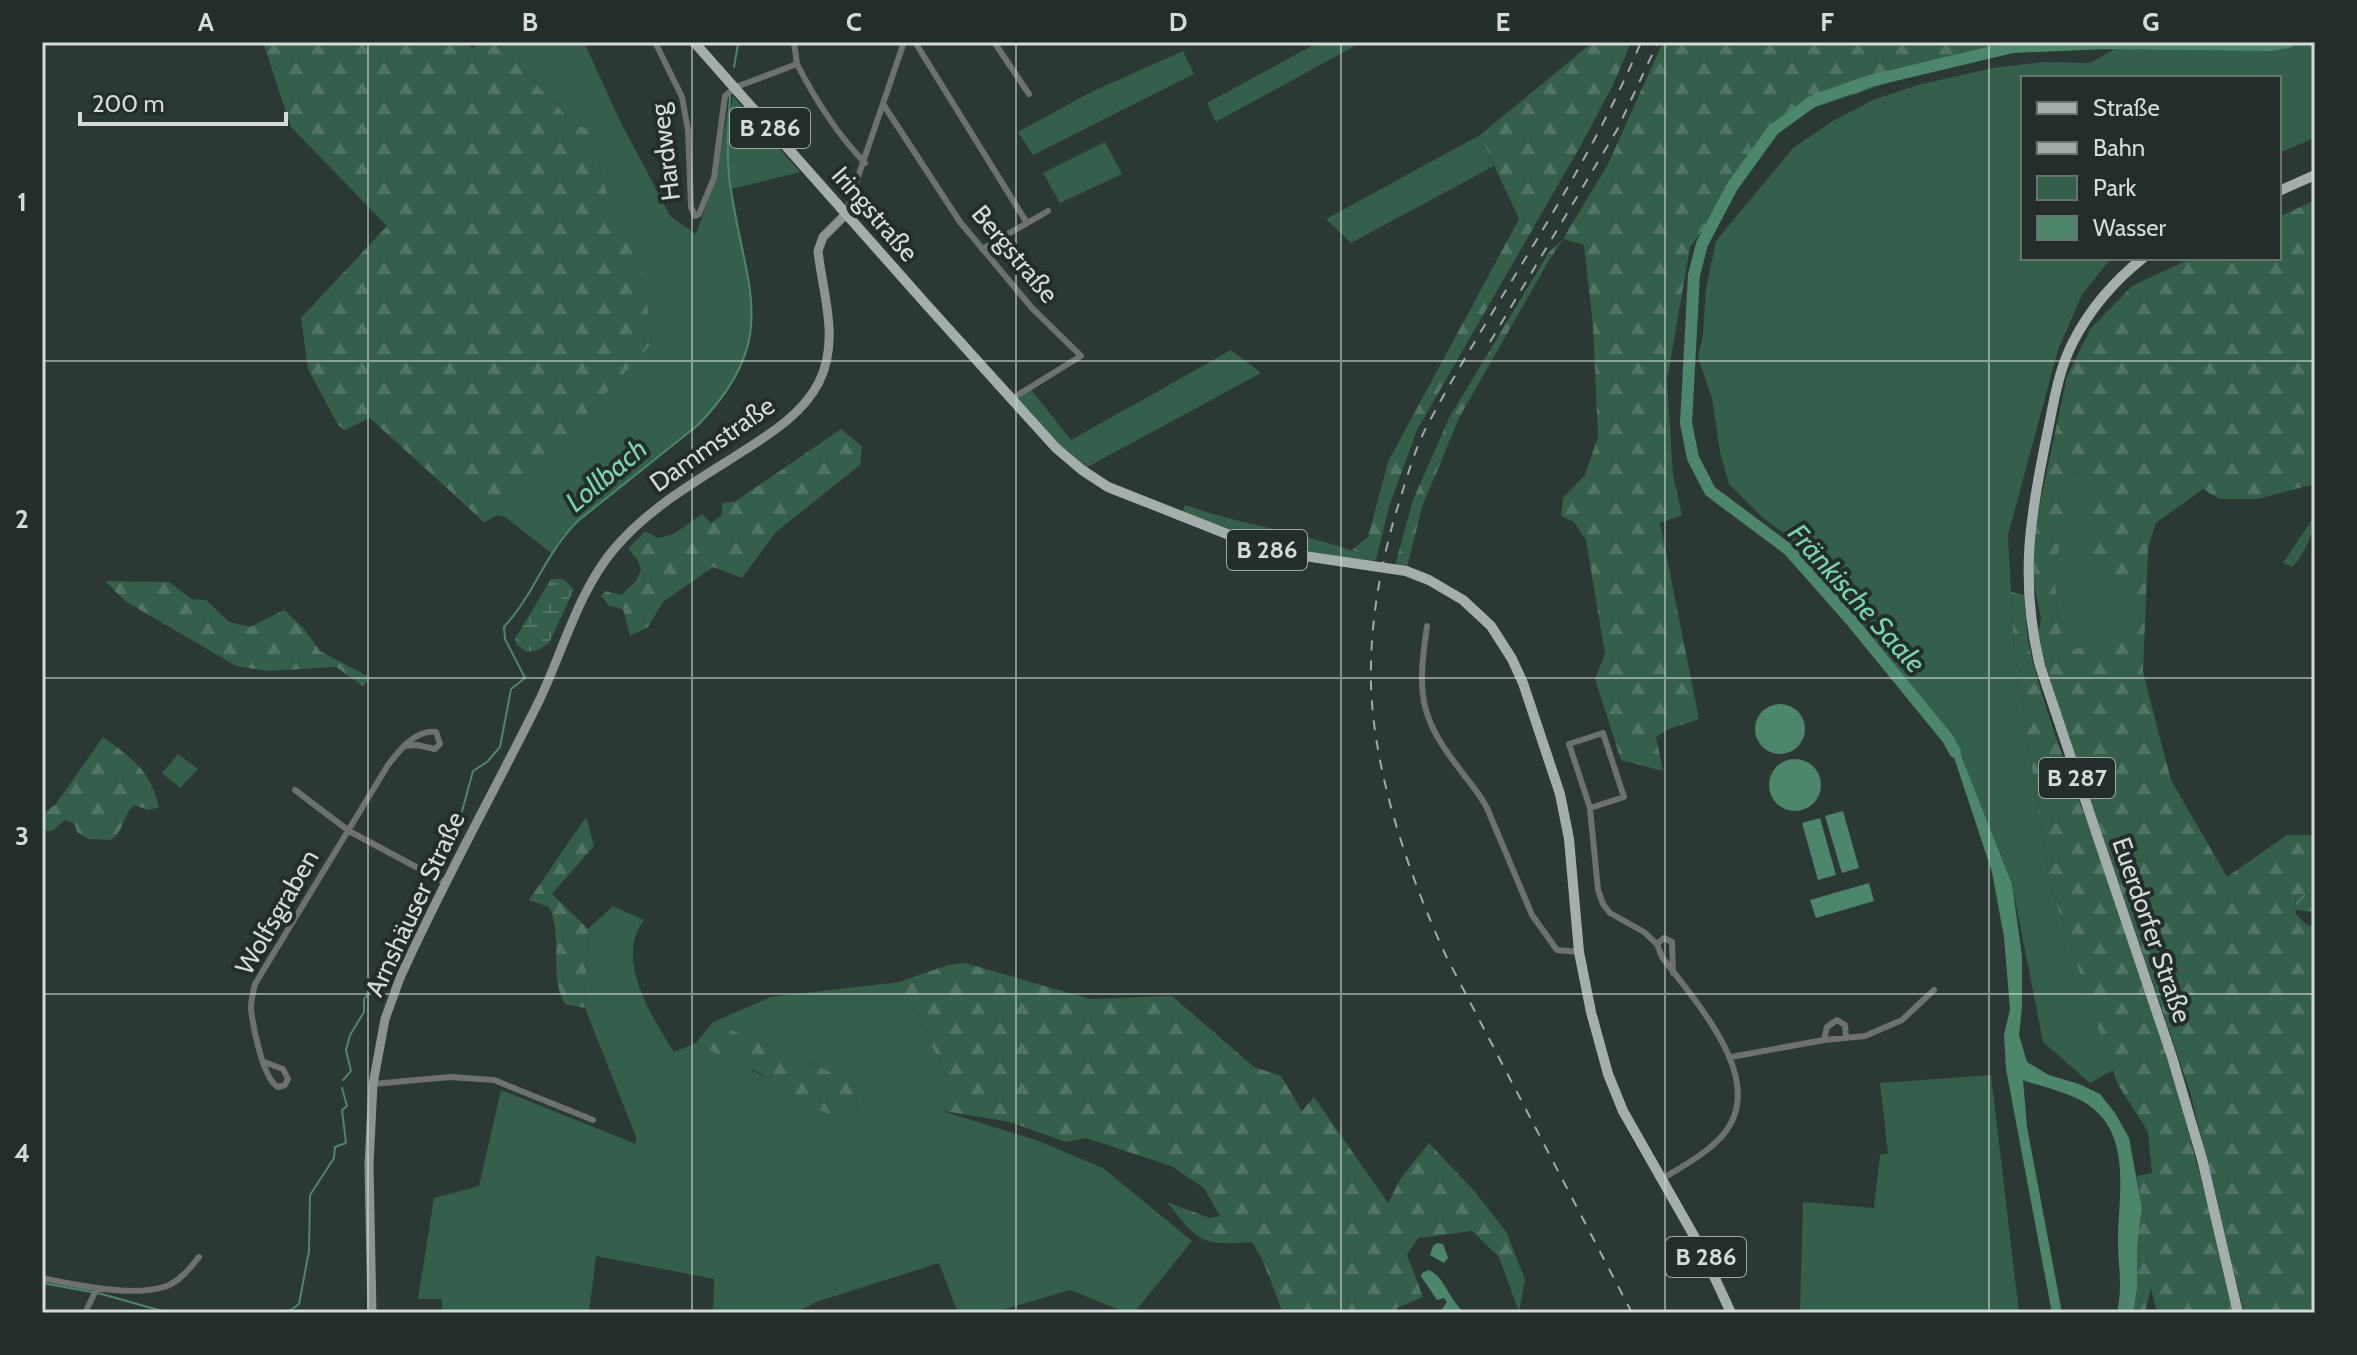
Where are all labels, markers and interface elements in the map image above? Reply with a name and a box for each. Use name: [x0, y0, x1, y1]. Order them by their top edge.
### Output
text: A: [198, 6, 215, 38]
text: B: [522, 6, 538, 38]
text: C: [846, 6, 862, 38]
text: D: [1169, 6, 1187, 38]
text: E: [1496, 6, 1510, 38]
text: F: [1820, 6, 1834, 38]
text: G: [2142, 6, 2160, 38]
scale bar: [80, 76, 286, 126]
legend: [2021, 76, 2281, 260]
text: 200 m: [92, 89, 165, 118]
text: Straße: [2093, 93, 2160, 122]
street label: Hardweg: [643, 100, 687, 203]
road number: B 286: [730, 108, 810, 148]
text: Bahn: [2093, 133, 2145, 162]
street label: Iringstraße: [825, 160, 925, 268]
text: Park: [2093, 173, 2136, 202]
text: 1: [17, 186, 27, 218]
street label: Bergstraße: [965, 198, 1065, 310]
text: Wasser: [2093, 213, 2166, 242]
street label: Dammstraße: [643, 389, 781, 499]
water label: Lollbach: [558, 431, 654, 519]
text: 2: [15, 503, 29, 535]
water label: Fränkische Saale: [1781, 516, 1933, 680]
road number: B 286: [1227, 530, 1307, 570]
road number: B 287: [2039, 758, 2115, 798]
street label: Arnshäuser Straße: [358, 807, 472, 1001]
text: 3: [15, 820, 29, 852]
street label: Euerdorfer Straße: [2105, 833, 2199, 1027]
street label: Wolfsgraben: [228, 844, 326, 980]
text: 4: [14, 1137, 30, 1169]
road number: B 286: [1666, 1237, 1746, 1277]

